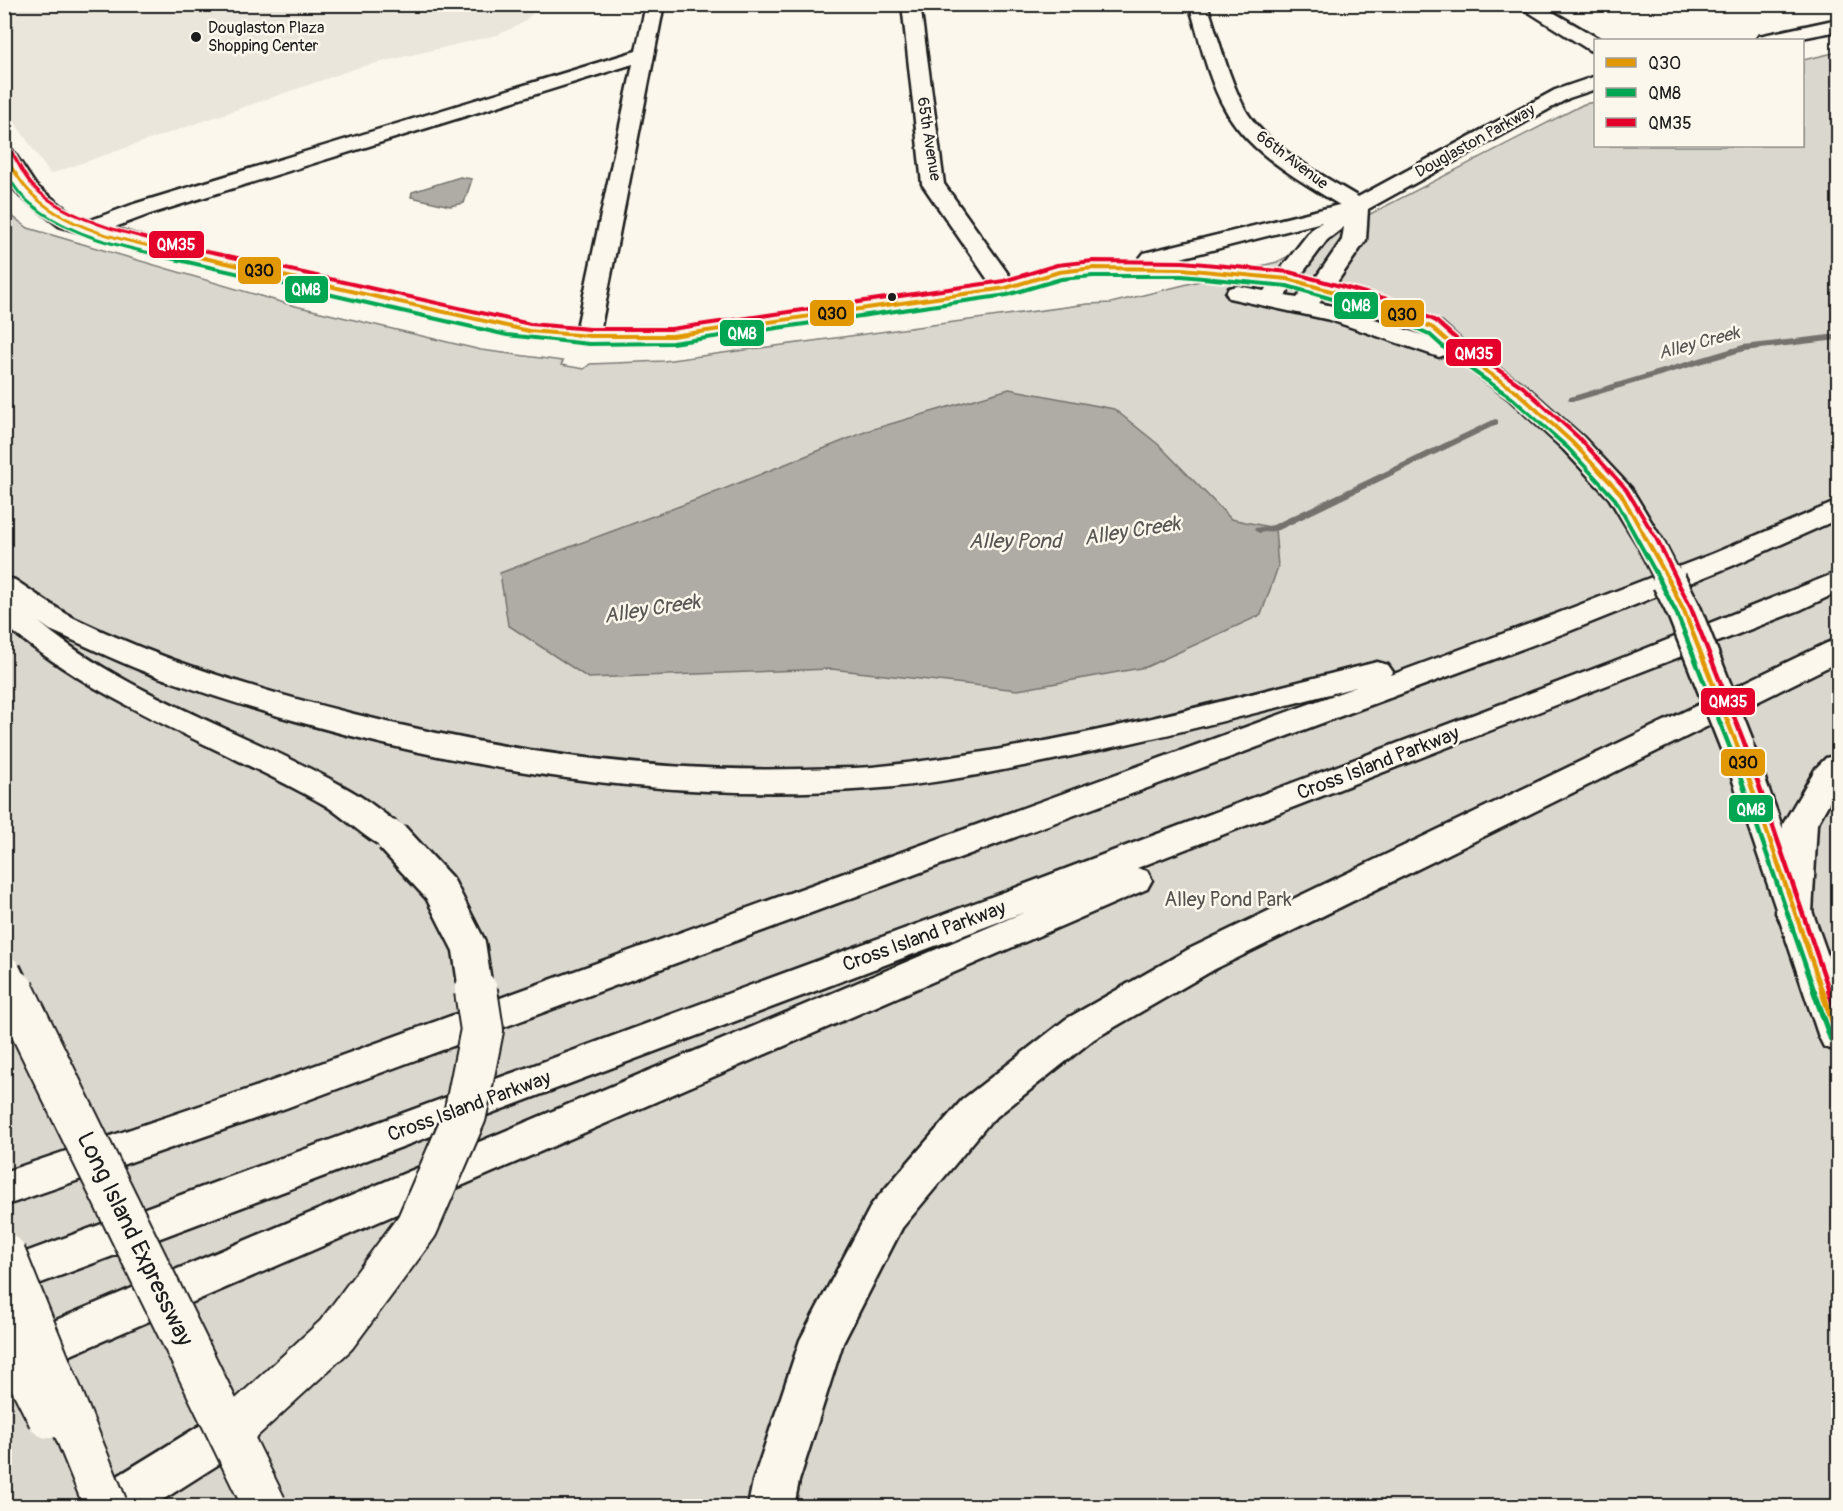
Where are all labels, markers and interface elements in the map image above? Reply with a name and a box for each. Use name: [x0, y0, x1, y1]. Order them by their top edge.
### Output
place label: Douglaston Plaza Shopping Center: [208, 18, 324, 56]
marker: Douglaston Plaza Shopping Center: [189, 30, 203, 44]
legend: [1594, 39, 1804, 147]
text: Q30: [1648, 52, 1681, 75]
text: QM8: [1648, 82, 1681, 105]
street label: 65th Avenue: [913, 96, 946, 182]
street label: Douglaston Parkway: [1412, 100, 1538, 182]
text: QM35: [1648, 112, 1692, 135]
street label: 66th Avenue: [1252, 126, 1332, 194]
line badge: QM35: [148, 230, 205, 259]
text: QM35: [157, 235, 196, 255]
line badge: Q30: [237, 256, 282, 285]
text: Q30: [244, 261, 274, 281]
line badge: QM8: [284, 275, 329, 304]
text: QM8: [291, 280, 321, 300]
unlabelled marker: [886, 291, 898, 303]
line badge: QM8: [1333, 291, 1379, 320]
text: QM8: [1341, 296, 1371, 316]
line badge: Q30: [809, 299, 855, 327]
line badge: Q30: [1380, 299, 1425, 328]
text: Q30: [817, 304, 847, 324]
text: Q30: [1387, 305, 1417, 325]
line badge: QM8: [719, 319, 765, 347]
water label: Alley Creek: [1656, 321, 1744, 365]
text: QM8: [727, 324, 757, 344]
line badge: QM35: [1445, 338, 1502, 367]
text: QM35: [1455, 344, 1494, 364]
water label: Alley Creek: [1082, 510, 1184, 552]
water label: Alley Pond: [969, 528, 1064, 555]
water label: Alley Creek: [602, 588, 704, 630]
line badge: QM35: [1700, 687, 1756, 716]
text: QM35: [1709, 692, 1748, 712]
street label: Cross Island Parkway: [1293, 720, 1463, 805]
line badge: Q30: [1720, 748, 1766, 777]
text: Q30: [1728, 753, 1758, 773]
line badge: QM8: [1728, 794, 1774, 823]
text: QM8: [1736, 800, 1766, 820]
park label: Alley Pond Park: [1164, 887, 1292, 912]
street label: Cross Island Parkway: [839, 895, 1009, 977]
street label: Cross Island Parkway: [384, 1065, 554, 1147]
street label: Long Island Expressway: [70, 1127, 200, 1351]

